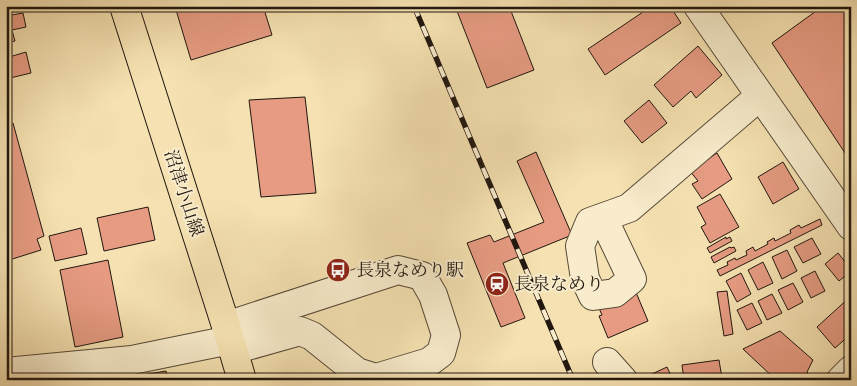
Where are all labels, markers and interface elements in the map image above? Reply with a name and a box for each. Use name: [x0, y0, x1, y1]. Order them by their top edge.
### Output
street label: 沼津小山線: [158, 147, 207, 240]
bus stop icon: 長泉なめり駅: [325, 257, 351, 283]
place label: 長泉なめり駅: [356, 260, 464, 283]
station icon: 長泉なめり: [484, 271, 510, 297]
place label: 長泉なめり: [514, 274, 604, 297]

